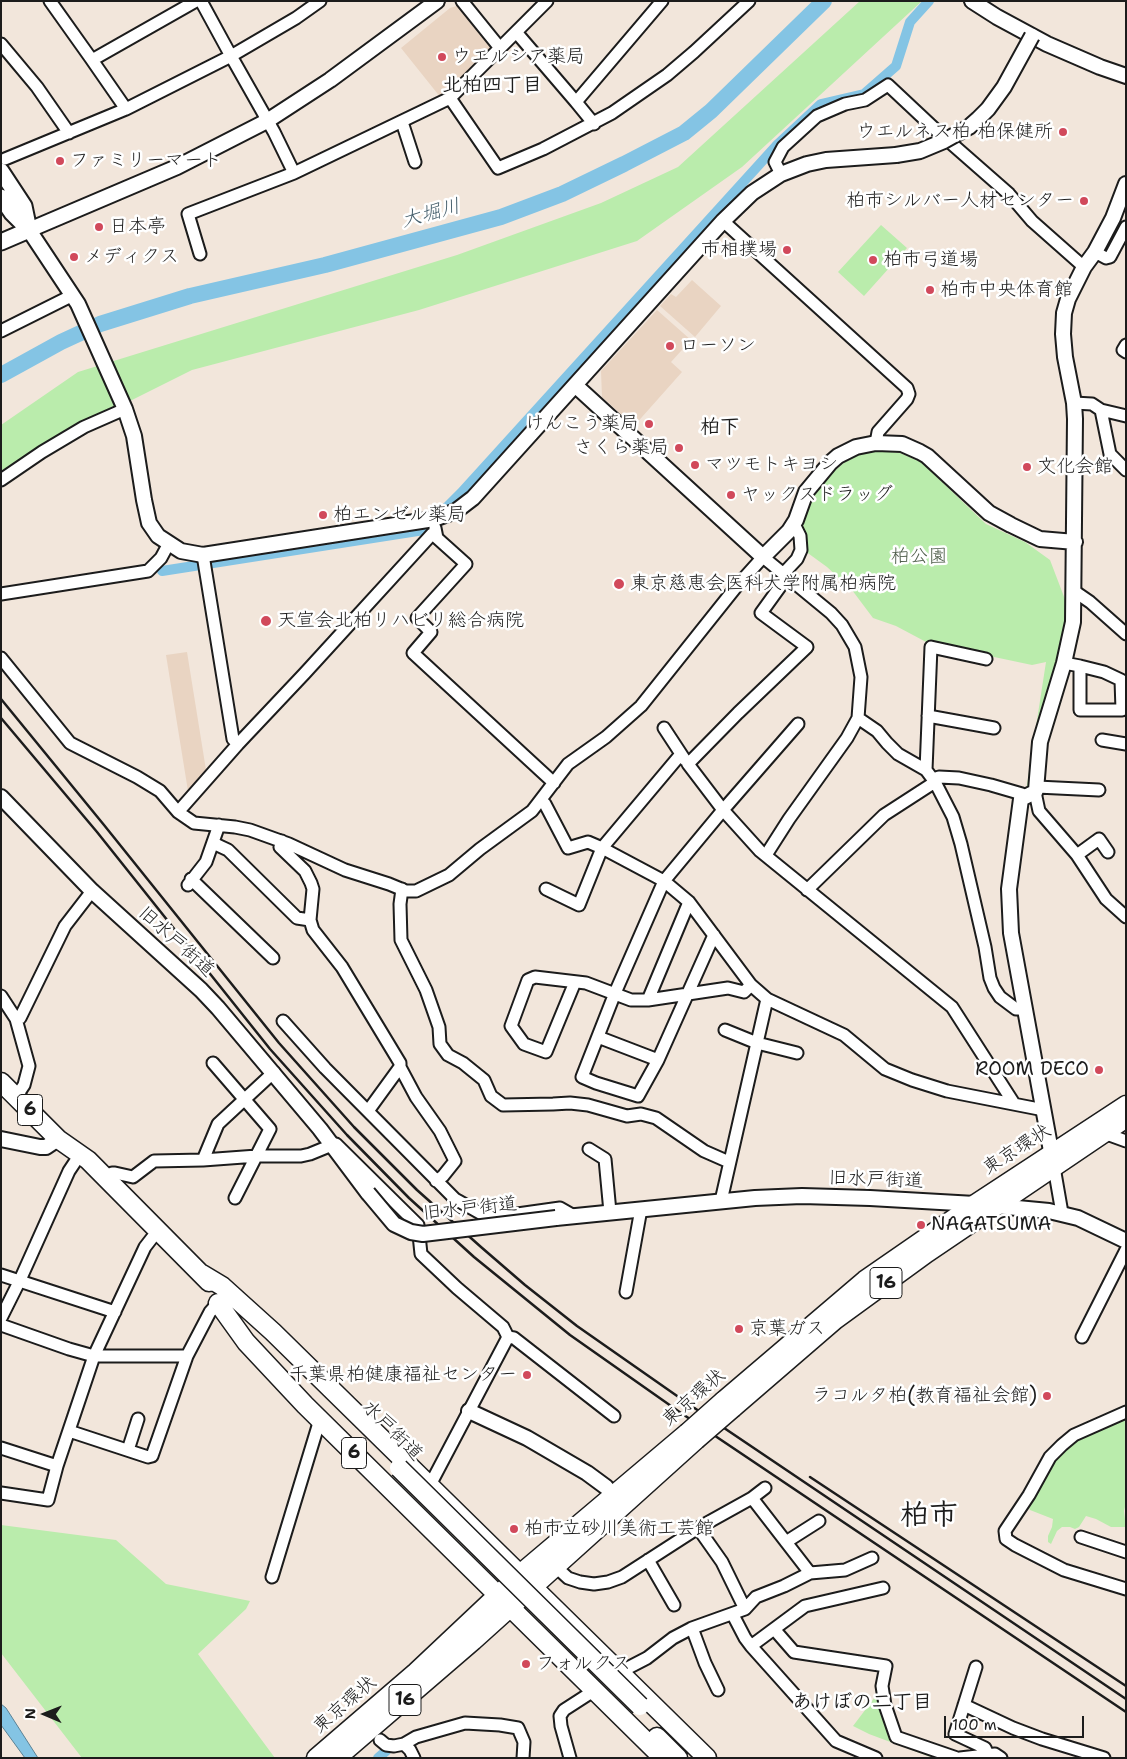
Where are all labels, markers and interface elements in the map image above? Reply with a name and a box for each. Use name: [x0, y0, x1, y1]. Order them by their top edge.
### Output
place label: ウエルシア薬局: [452, 46, 585, 68]
marker: ウエルシア薬局: [436, 51, 448, 63]
district label: 北柏四丁目: [442, 74, 542, 98]
place label: ウエルネス柏 柏保健所: [857, 121, 1053, 143]
marker: ウエルネス柏 柏保健所: [1057, 126, 1069, 138]
place label: ファミリーマート: [70, 150, 222, 172]
marker: ファミリーマート: [54, 155, 66, 167]
place label: 柏市シルバー人材センター: [846, 190, 1074, 212]
water label: 大堀川: [399, 195, 463, 233]
marker: 柏市シルバー人材センター: [1078, 195, 1090, 207]
place label: 日本亭: [109, 216, 166, 238]
marker: 日本亭: [93, 221, 105, 233]
place label: 市相撲場: [701, 239, 777, 261]
marker: 市相撲場: [781, 244, 793, 256]
place label: メディクス: [84, 246, 179, 268]
place label: 柏市弓道場: [883, 249, 978, 271]
marker: メディクス: [68, 251, 80, 263]
marker: 柏市弓道場: [867, 254, 879, 266]
place label: 柏市中央体育館: [940, 279, 1073, 301]
marker: 柏市中央体育館: [924, 284, 936, 296]
place label: ローソン: [680, 335, 756, 357]
marker: ローソン: [664, 340, 676, 352]
place label: けんこう薬局: [525, 413, 639, 435]
district label: 柏下: [700, 416, 740, 440]
marker: けんこう薬局: [643, 418, 655, 430]
place label: さくら薬局: [574, 437, 669, 459]
marker: さくら薬局: [673, 442, 685, 454]
place label: マツモトキヨシ: [705, 454, 838, 476]
place label: 文化会館: [1037, 456, 1113, 478]
marker: マツモトキヨシ: [689, 459, 701, 471]
marker: 文化会館: [1021, 461, 1033, 473]
place label: ヤックスドラッグ: [741, 484, 893, 506]
marker: ヤックスドラッグ: [725, 489, 737, 501]
place label: 柏エンゼル薬局: [333, 504, 466, 526]
marker: 柏エンゼル薬局: [317, 509, 329, 521]
park label: 柏公園: [891, 546, 947, 568]
place label: 東京慈恵会医科大学附属柏病院: [630, 573, 896, 595]
marker: 東京慈恵会医科大学附属柏病院: [612, 577, 626, 591]
place label: 天宣会北柏リハビリ総合病院: [277, 610, 524, 632]
marker: 天宣会北柏リハビリ総合病院: [259, 614, 273, 628]
street label: 旧水戸街道: [133, 902, 219, 982]
place label: ROOM DECO: [975, 1059, 1089, 1081]
marker: ROOM DECO: [1093, 1064, 1105, 1076]
road number: 6: [18, 1094, 42, 1126]
street label: 東京環状: [979, 1120, 1055, 1180]
street label: 旧水戸街道: [828, 1167, 924, 1193]
street label: 旧水戸街道: [422, 1193, 518, 1225]
place label: NAGATSUMA: [931, 1214, 1051, 1236]
marker: NAGATSUMA: [915, 1219, 927, 1231]
road number: 16: [870, 1268, 902, 1299]
place label: 京葉ガス: [749, 1318, 825, 1340]
marker: 京葉ガス: [733, 1323, 745, 1335]
place label: 千葉県柏健康福祉センター: [289, 1364, 517, 1386]
street label: 東京環状: [658, 1364, 730, 1432]
marker: 千葉県柏健康福祉センター: [521, 1369, 533, 1381]
place label: ラコルタ柏(教育福祉会館): [812, 1385, 1037, 1407]
marker: ラコルタ柏(教育福祉会館): [1041, 1390, 1053, 1402]
street label: 水戸街道: [357, 1396, 427, 1466]
road number: 6: [342, 1438, 366, 1469]
district label: 柏市: [900, 1499, 958, 1533]
place label: 柏市立砂川美術工芸館: [524, 1518, 714, 1540]
marker: 柏市立砂川美術工芸館: [508, 1523, 520, 1535]
place label: フォルクス: [536, 1653, 631, 1675]
marker: フォルクス: [520, 1658, 532, 1670]
street label: 東京環状: [309, 1671, 381, 1739]
road number: 16: [389, 1684, 421, 1716]
north arrow: [20, 1689, 70, 1739]
district label: あけぼの二丁目: [792, 1691, 932, 1715]
scale bar: [947, 1706, 1087, 1738]
text: N: [21, 1708, 39, 1719]
text: 100 m: [952, 1715, 997, 1735]

